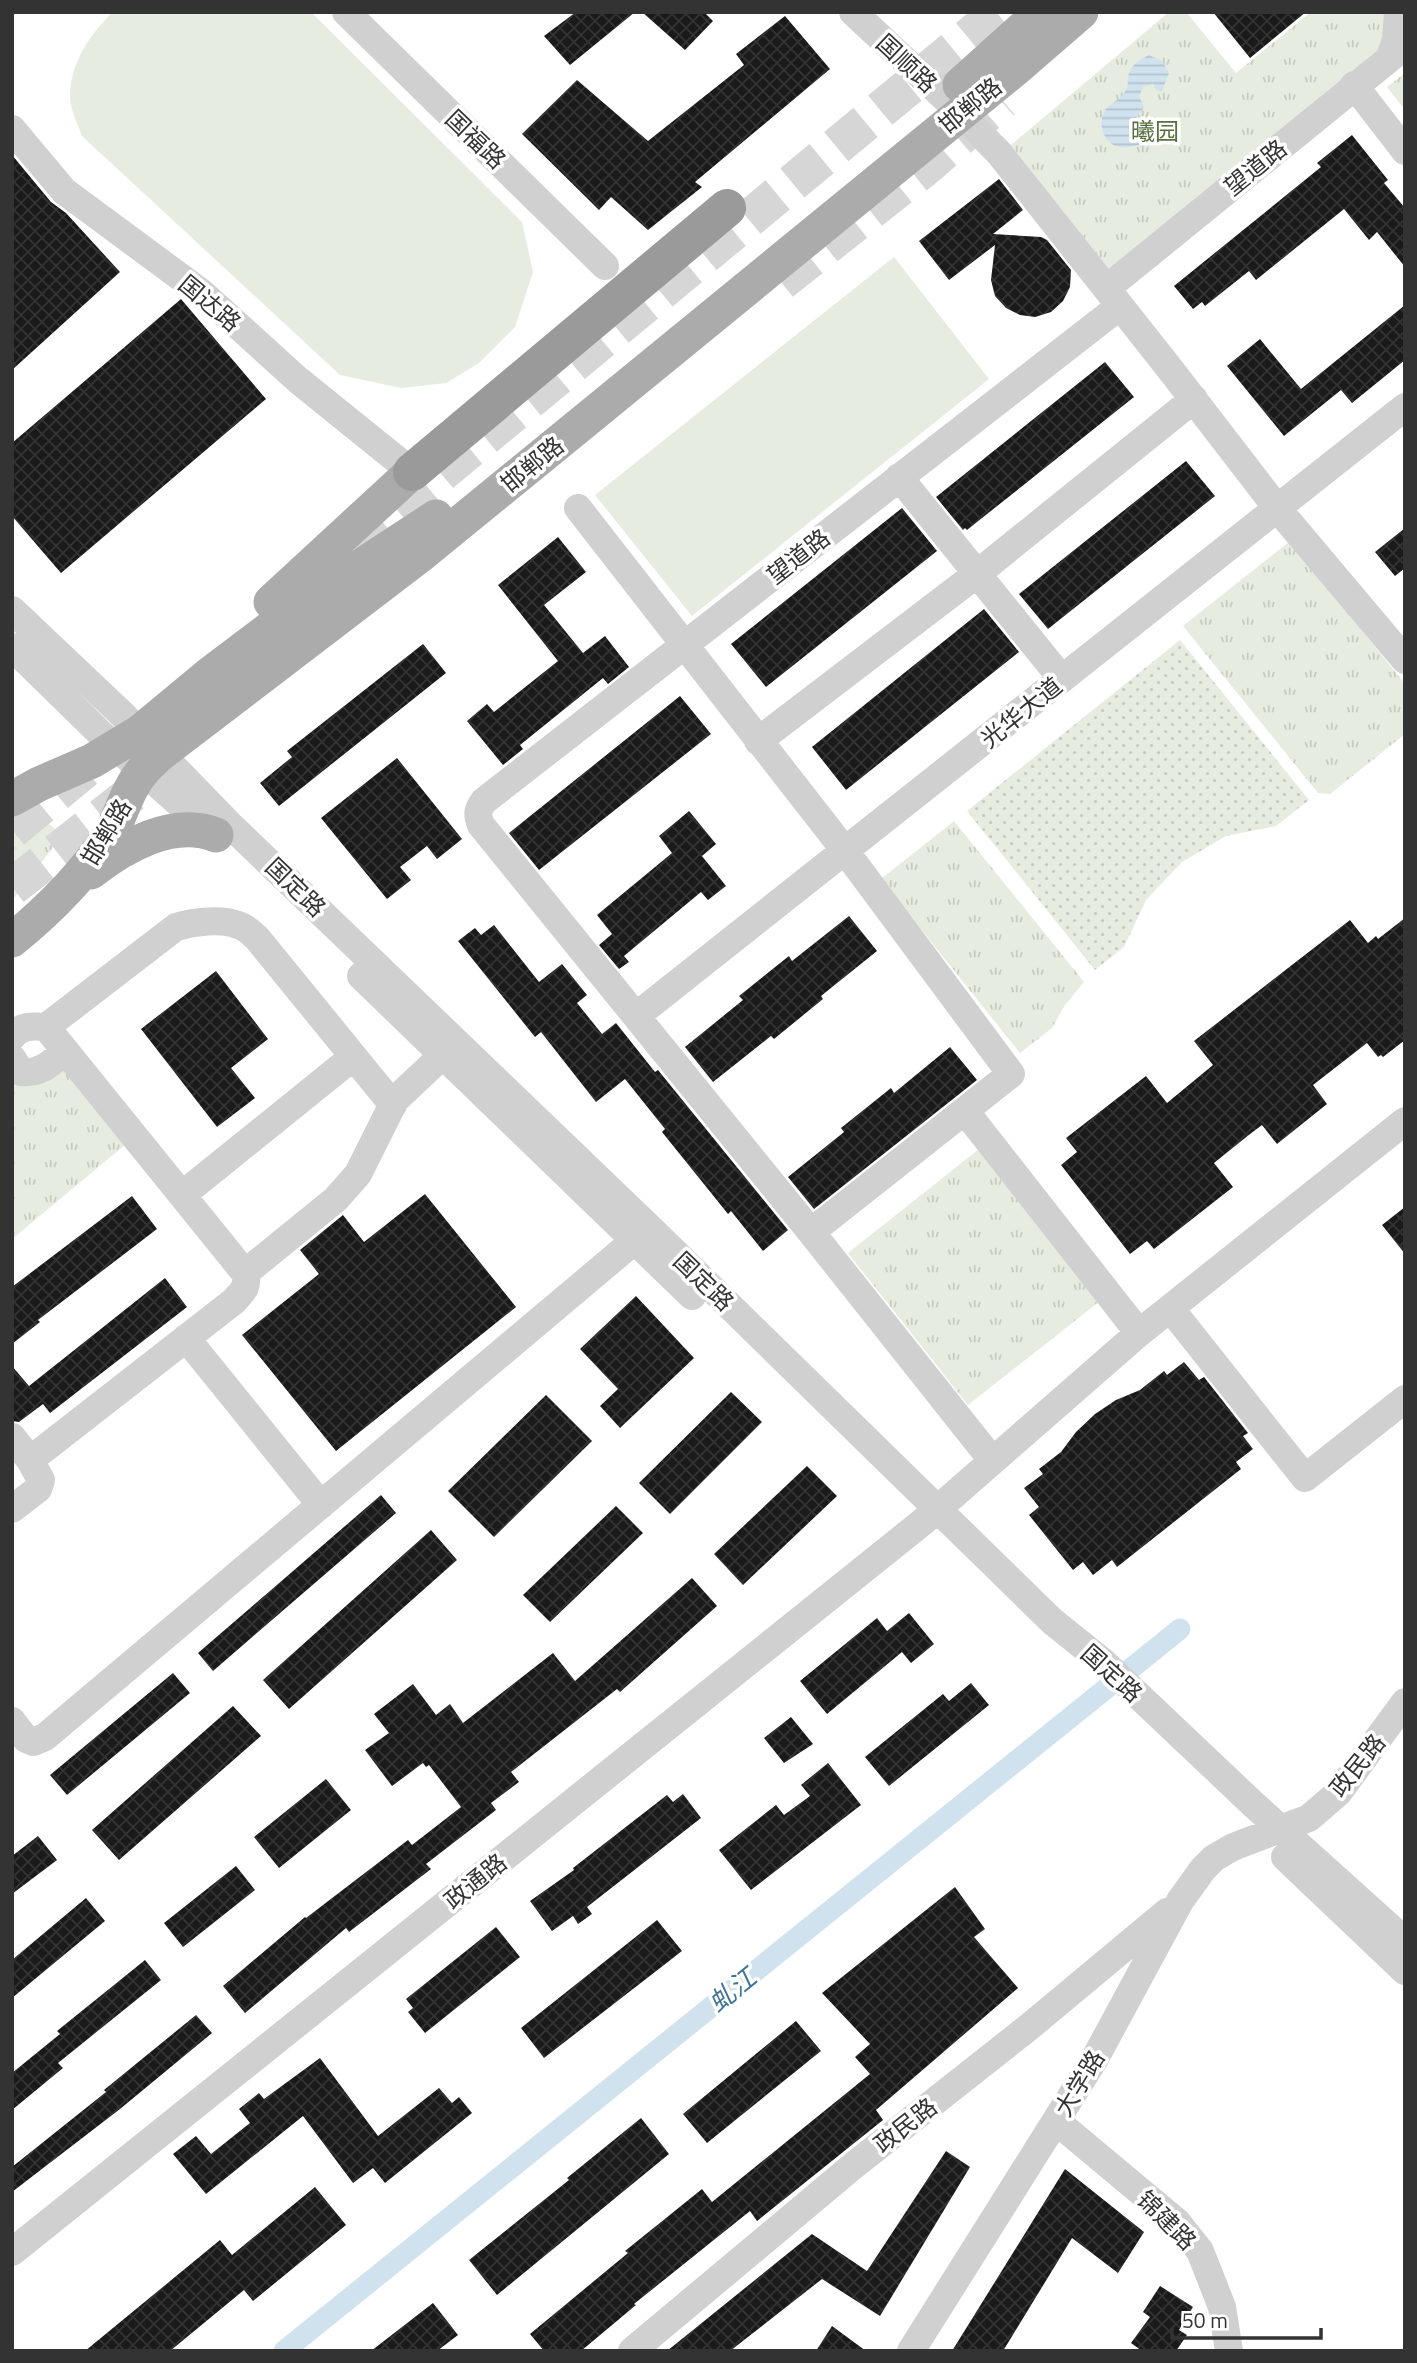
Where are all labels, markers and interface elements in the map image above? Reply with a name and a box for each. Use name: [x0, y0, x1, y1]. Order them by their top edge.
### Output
street label: 国顺路: [868, 25, 946, 101]
street label: 邯郸路: [931, 68, 1009, 142]
street label: 国福路: [438, 101, 514, 177]
park label: 曦园: [1131, 113, 1179, 149]
street label: 望道路: [1216, 130, 1294, 204]
street label: 国达路: [171, 266, 249, 340]
street label: 邯郸路: [493, 427, 571, 501]
street label: 望道路: [759, 520, 837, 592]
street label: 光华大道: [972, 668, 1070, 756]
street label: 邯郸路: [72, 792, 140, 872]
street label: 国定路: [258, 849, 334, 925]
street label: 国定路: [666, 1243, 742, 1319]
street label: 国定路: [1073, 1636, 1151, 1710]
street label: 政民路: [1320, 1726, 1394, 1804]
street label: 政通路: [436, 1844, 514, 1918]
water label: 虬江: [700, 1957, 767, 2022]
street label: 大学路: [1045, 2043, 1113, 2123]
street label: 政民路: [866, 2089, 944, 2161]
street label: 锦建路: [1129, 2182, 1205, 2258]
scale bar: [1172, 2296, 1321, 2340]
text: 50 m: [1182, 2304, 1228, 2336]

